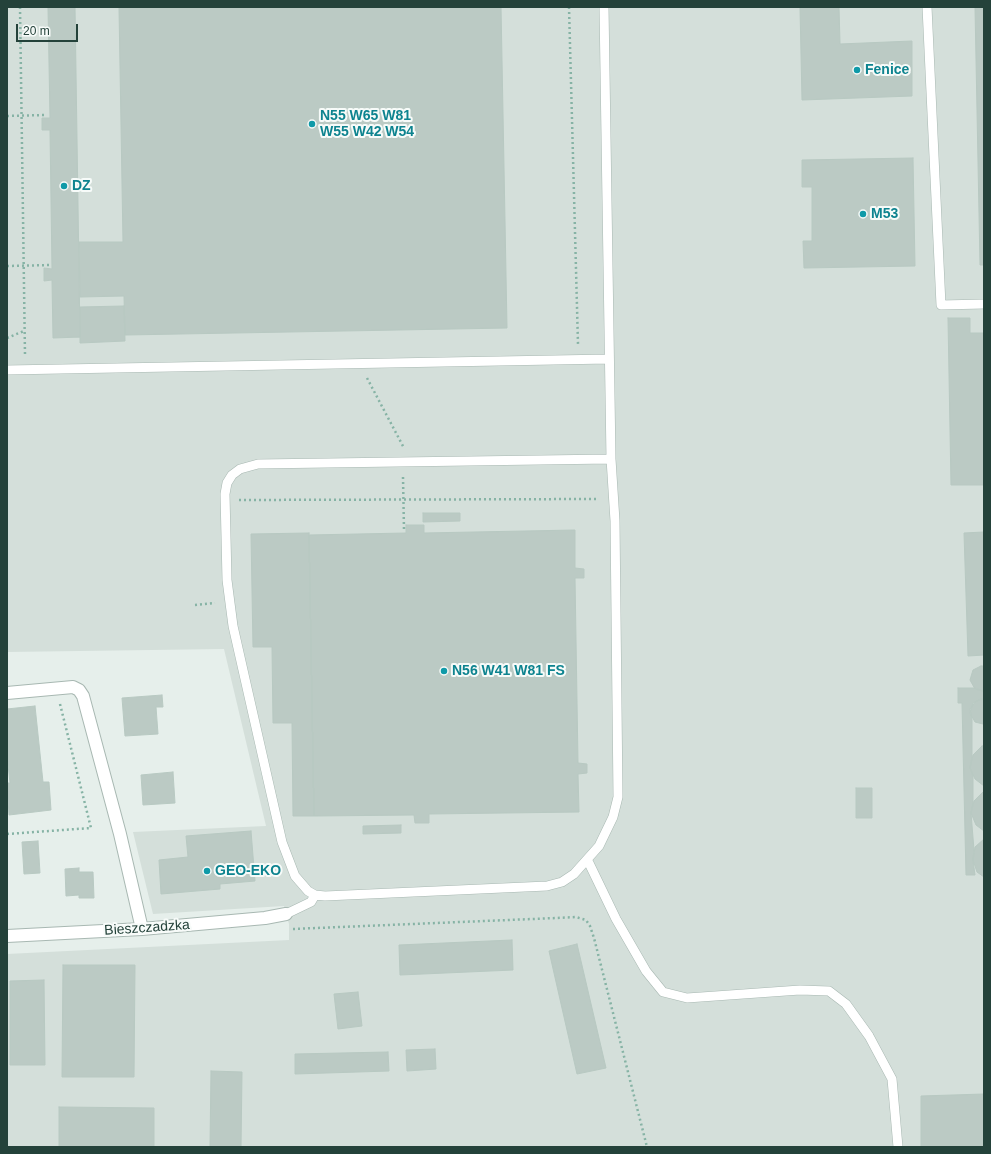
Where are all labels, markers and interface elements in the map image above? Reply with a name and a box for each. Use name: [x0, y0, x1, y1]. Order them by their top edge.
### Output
scale bar: [18, 16, 80, 42]
text: 20 m: [23, 24, 50, 38]
place label: Fenice: [865, 62, 909, 78]
marker: Fenice: [852, 65, 862, 75]
place label: N55 W65 W81 W55 W42 W54: [320, 108, 414, 140]
marker: N55 W65 W81 W55 W42 W54: [307, 119, 317, 129]
place label: DZ: [72, 178, 91, 194]
marker: DZ: [59, 181, 69, 191]
place label: M53: [871, 206, 898, 222]
marker: M53: [858, 209, 868, 219]
place label: N56 W41 W81 FS: [452, 663, 565, 679]
marker: N56 W41 W81 FS: [439, 666, 449, 676]
place label: GEO-EKO: [215, 863, 281, 879]
marker: GEO-EKO: [202, 866, 212, 876]
street label: Bieszczadzka: [104, 917, 190, 939]

